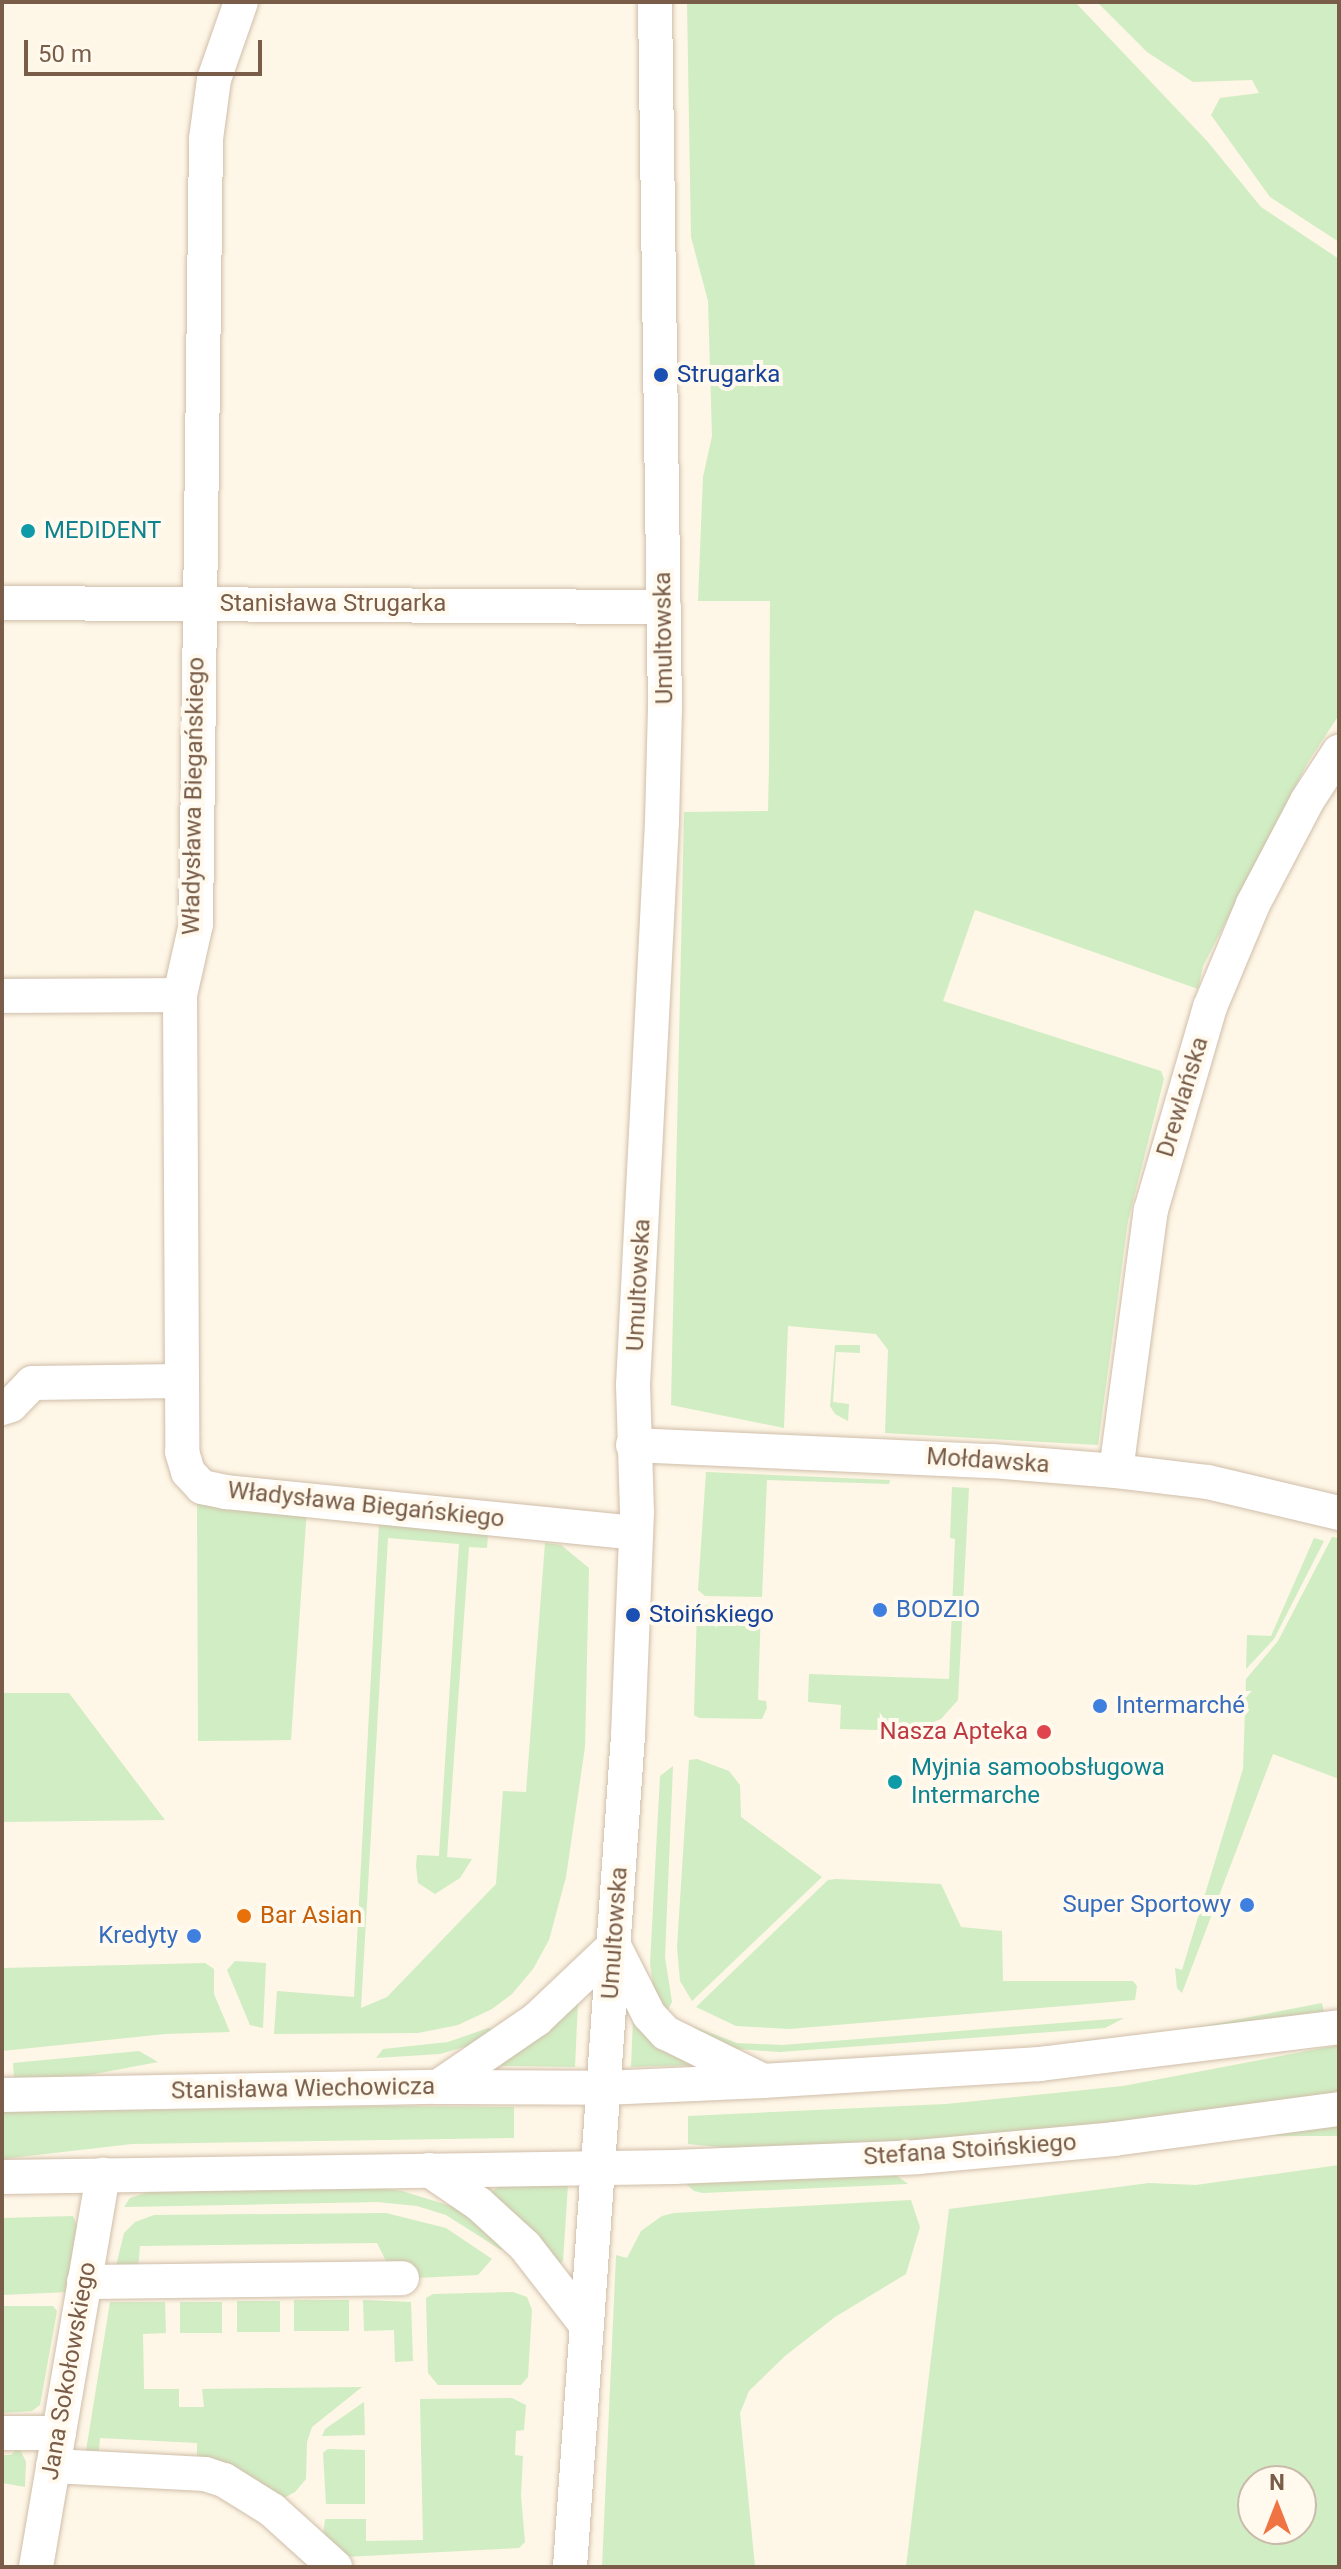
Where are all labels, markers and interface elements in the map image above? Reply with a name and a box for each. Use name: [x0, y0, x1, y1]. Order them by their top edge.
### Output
scale bar: [28, 24, 266, 74]
text: 50 m: [38, 40, 92, 68]
place label: Strugarka: [677, 361, 780, 389]
marker: Strugarka: [652, 366, 670, 384]
place label: MEDIDENT: [44, 517, 161, 545]
marker: MEDIDENT: [19, 522, 37, 540]
street label: Umultowska: [648, 571, 680, 705]
street label: Stanisława Strugarka: [220, 590, 446, 618]
street label: Władysława Biegańskiego: [177, 657, 211, 935]
street label: Drewlańska: [1151, 1033, 1215, 1161]
street label: Umultowska: [621, 1218, 657, 1352]
street label: Mołdawska: [925, 1442, 1051, 1480]
street label: Władysława Biegańskiego: [226, 1476, 506, 1534]
place label: BODZIO: [896, 1596, 980, 1624]
place label: Stoińskiego: [649, 1601, 774, 1629]
marker: BODZIO: [871, 1601, 889, 1619]
marker: Stoińskiego: [624, 1606, 642, 1624]
place label: Intermarché: [1116, 1692, 1245, 1720]
marker: Intermarché: [1091, 1697, 1109, 1715]
place label: Nasza Apteka: [880, 1718, 1028, 1746]
marker: Nasza Apteka: [1035, 1723, 1053, 1741]
place label: Myjnia samoobsługowa Intermarche: [911, 1754, 1165, 1810]
marker: Myjnia samoobsługowa Intermarche: [886, 1773, 904, 1791]
street label: Umultowska: [596, 1866, 634, 2000]
place label: Super Sportowy: [1062, 1891, 1231, 1919]
marker: Super Sportowy: [1238, 1896, 1256, 1914]
place label: Bar Asian: [260, 1902, 362, 1930]
marker: Bar Asian: [235, 1907, 253, 1925]
place label: Kredyty: [98, 1922, 178, 1950]
marker: Kredyty: [185, 1927, 203, 1945]
street label: Stanisława Wiechowicza: [171, 2072, 435, 2106]
street label: Stefana Stoińskiego: [863, 2128, 1077, 2172]
street label: Jana Sokołowskiego: [36, 2260, 102, 2482]
north arrow: [1237, 2465, 1317, 2545]
text: N: [1269, 2470, 1285, 2495]

